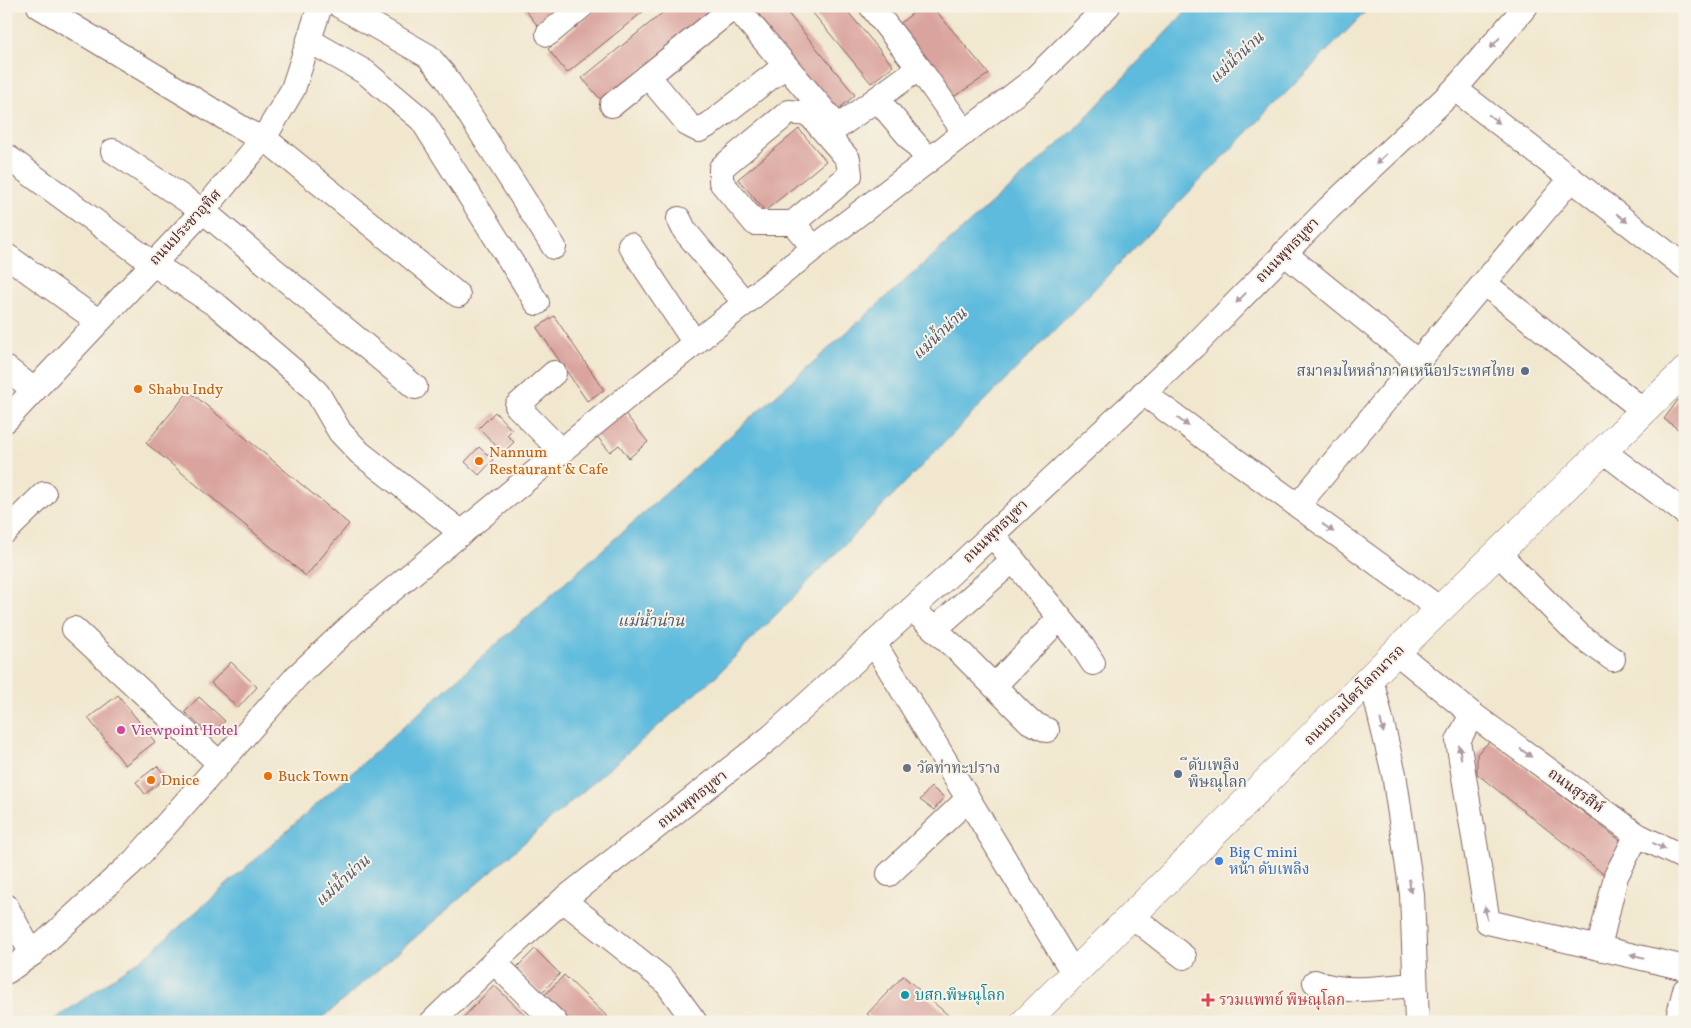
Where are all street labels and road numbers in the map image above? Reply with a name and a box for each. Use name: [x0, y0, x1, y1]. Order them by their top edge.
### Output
street label: ถนนประชาอุทิศ: [145, 185, 227, 271]
street label: ถนนพุทธบูชา: [1251, 214, 1325, 288]
street label: ถนนพุทธบูชา: [959, 495, 1033, 569]
street label: ถนนบรมไตรโลกนารถ: [1299, 640, 1410, 751]
street label: ถนนสุรสีห์: [1543, 763, 1608, 819]
street label: ถนนพุทธบูชา: [654, 766, 732, 834]

